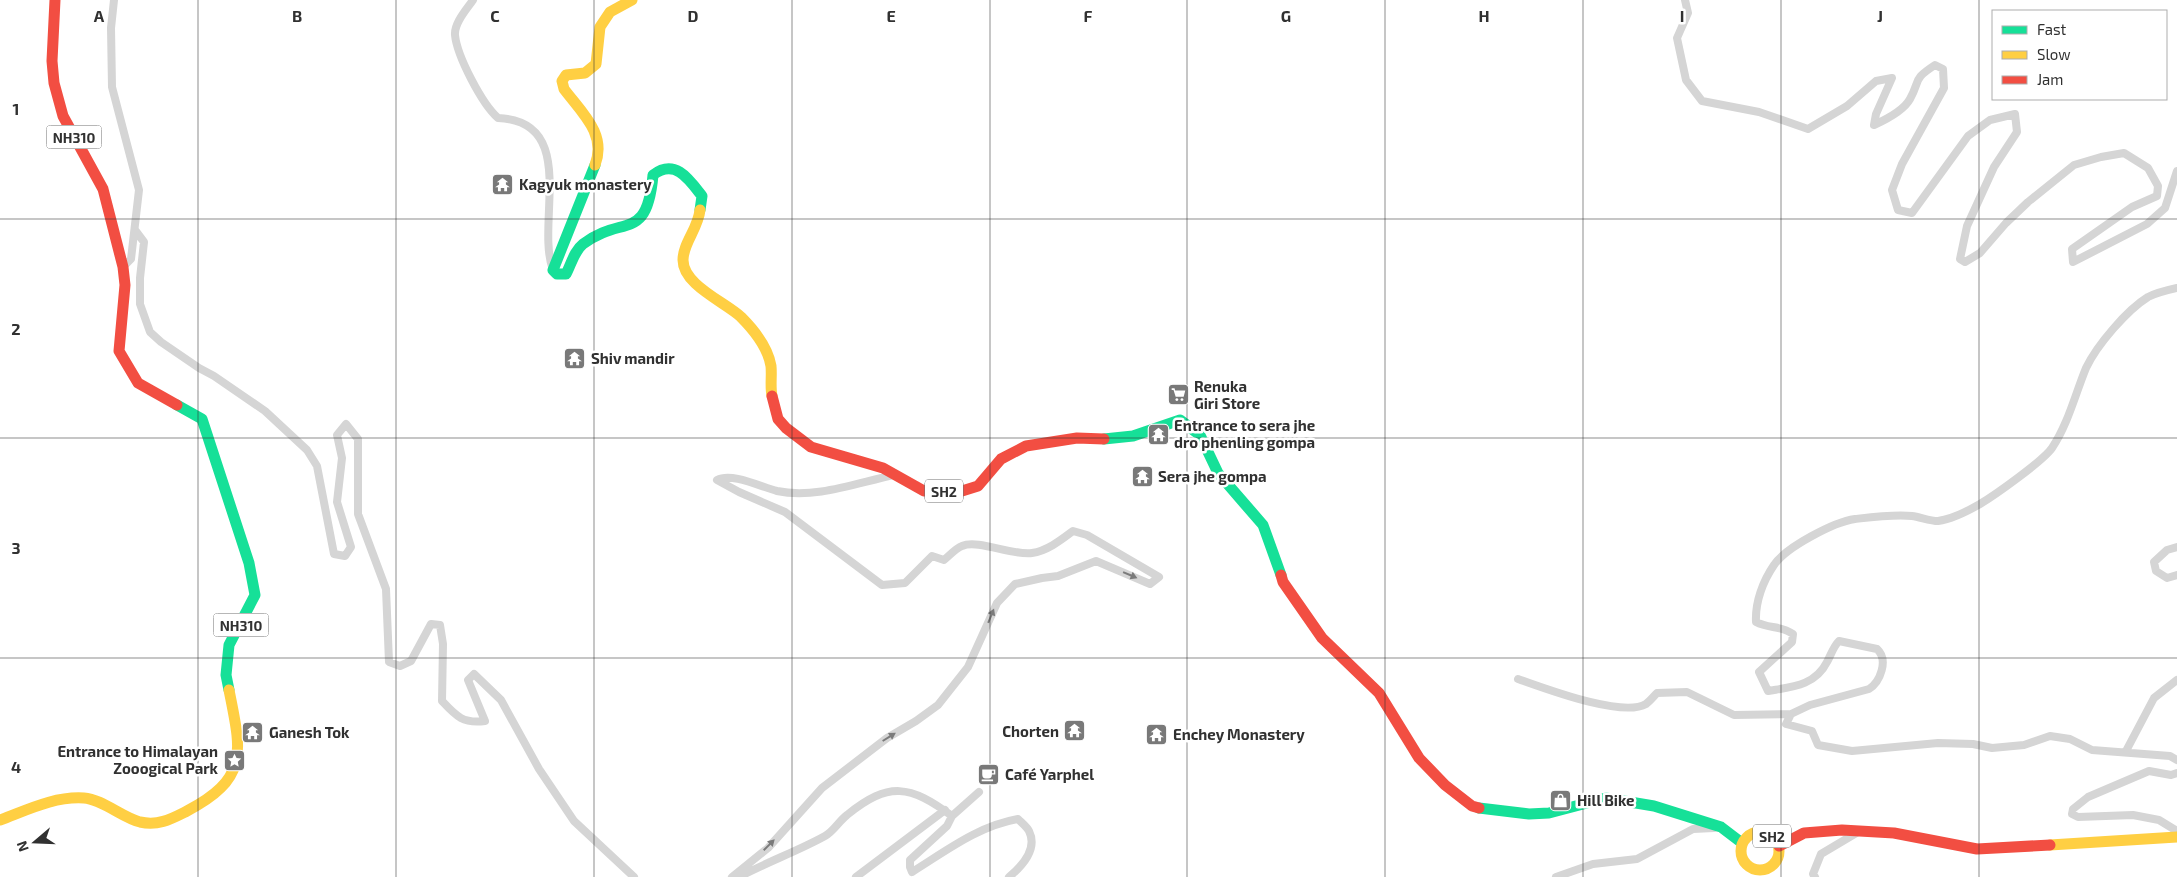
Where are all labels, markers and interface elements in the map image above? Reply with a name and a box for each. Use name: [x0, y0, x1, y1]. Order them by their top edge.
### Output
text: A: [94, 6, 105, 25]
text: B: [292, 6, 302, 25]
text: C: [490, 6, 500, 25]
text: D: [688, 6, 699, 25]
text: E: [886, 6, 896, 25]
text: F: [1084, 6, 1093, 25]
text: G: [1281, 6, 1291, 25]
text: H: [1478, 6, 1490, 25]
text: I: [1680, 6, 1684, 25]
text: J: [1877, 6, 1883, 25]
legend: [1992, 10, 2167, 100]
text: Fast: [2037, 20, 2067, 38]
text: Slow: [2037, 45, 2071, 63]
text: Jam: [2037, 70, 2063, 88]
text: 1: [13, 99, 19, 118]
road number: NH310: [46, 125, 102, 148]
temple icon: Kagyuk monastery: [491, 172, 515, 196]
place label: Kagyuk monastery: [519, 175, 652, 194]
text: 2: [11, 319, 21, 338]
temple icon: Shiv mandir: [563, 346, 587, 370]
place label: Shiv mandir: [591, 349, 675, 367]
place label: Renuka Giri Store: [1194, 377, 1260, 412]
supermarket icon: Renuka Giri Store: [1166, 383, 1190, 407]
place label: Entrance to sera jhe dro phenling gompa: [1174, 416, 1315, 451]
temple icon: Entrance to sera jhe dro phenling gompa: [1146, 422, 1170, 446]
temple icon: Sera jhe gompa: [1130, 464, 1154, 488]
place label: Sera jhe gompa: [1158, 467, 1267, 485]
road number: SH2: [925, 480, 963, 502]
text: 3: [11, 538, 21, 557]
one-way arrow: [1123, 572, 1137, 580]
one-way arrow: [988, 609, 996, 623]
road number: NH310: [214, 614, 268, 636]
temple icon: Chorten: [1063, 719, 1087, 743]
temple icon: Ganesh Tok: [241, 720, 265, 744]
place label: Chorten: [1002, 722, 1059, 740]
temple icon: Enchey Monastery: [1145, 722, 1169, 746]
place label: Ganesh Tok: [269, 723, 350, 741]
place label: Enchey Monastery: [1173, 725, 1305, 744]
one-way arrow: [883, 732, 896, 741]
place label: Entrance to Himalayan Zooogical Park: [57, 742, 219, 777]
place icon: Entrance to Himalayan Zooogical Park: [222, 748, 246, 772]
text: 4: [11, 757, 21, 776]
cafe icon: Café Yarphel: [977, 762, 1001, 786]
place label: Café Yarphel: [1005, 765, 1094, 783]
shop icon: Hill Bike: [1549, 788, 1573, 812]
place label: Hill Bike: [1577, 791, 1635, 809]
north arrow: [10, 817, 60, 867]
road number: SH2: [1753, 824, 1791, 848]
text: N: [13, 839, 32, 854]
one-way arrow: [763, 839, 775, 851]

